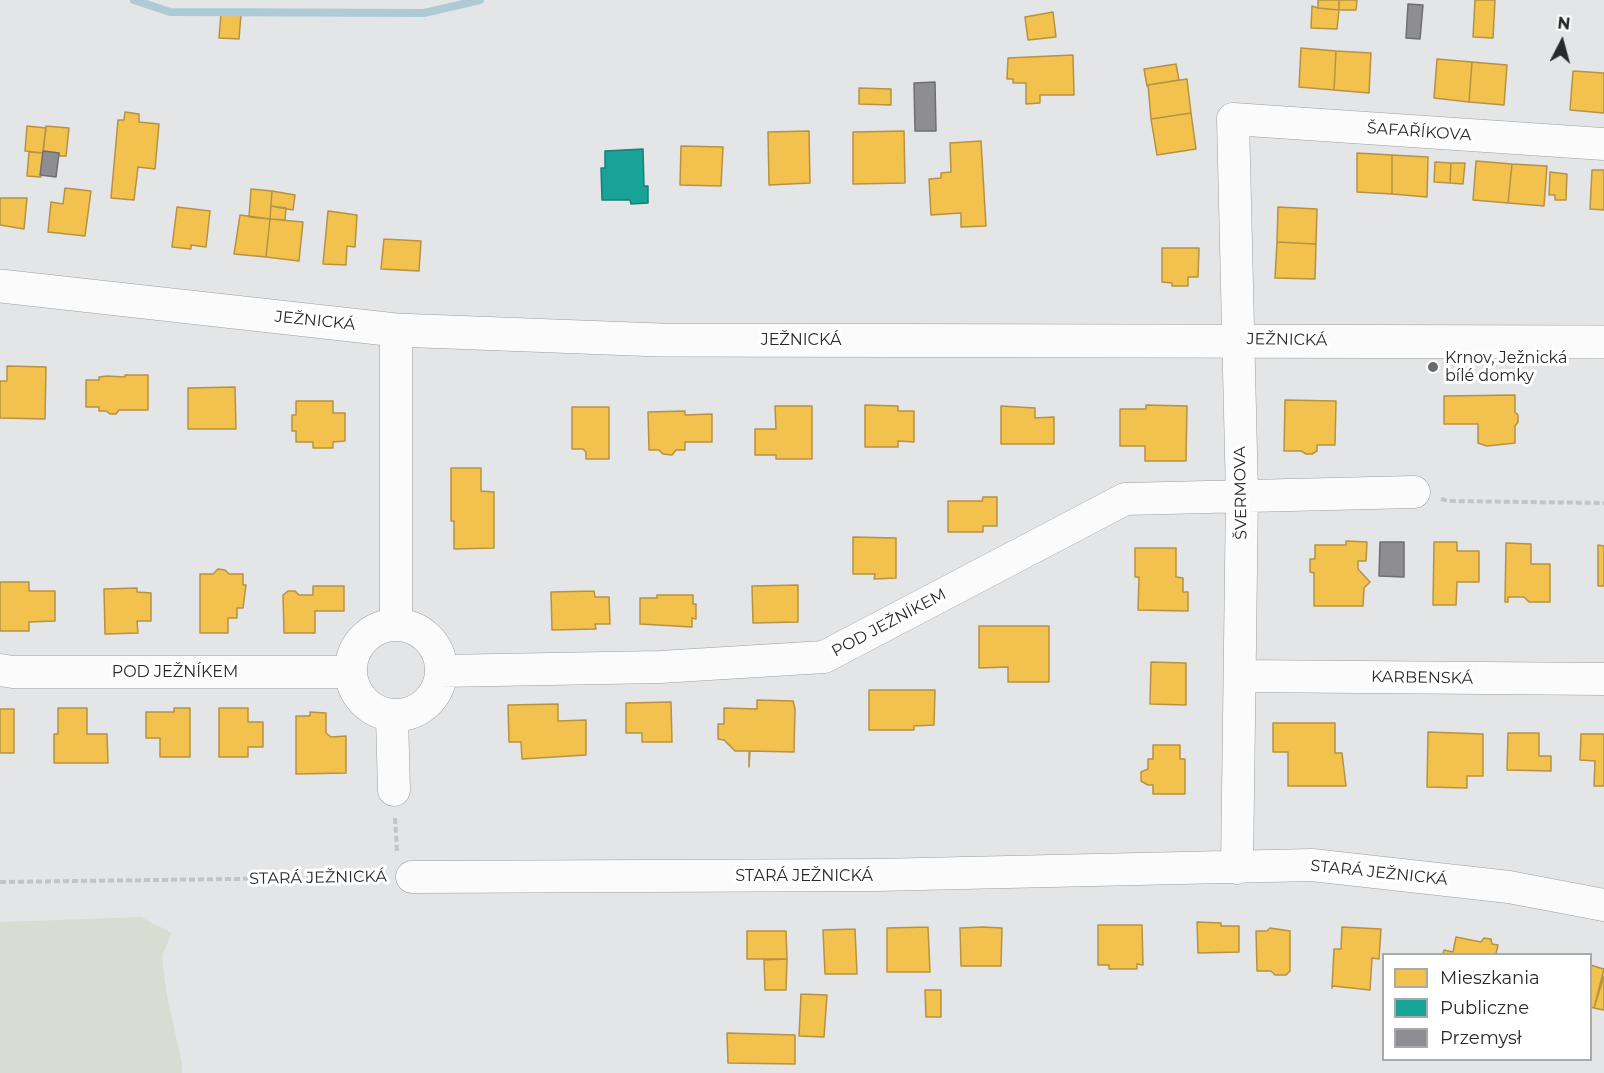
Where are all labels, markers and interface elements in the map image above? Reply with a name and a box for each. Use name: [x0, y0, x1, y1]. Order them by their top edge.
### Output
north arrow: [1532, 12, 1592, 72]
text: N: [1557, 13, 1571, 34]
street label: ŠAFAŘÍKOVA: [1366, 119, 1472, 145]
street label: JEŽNICKÁ: [274, 307, 356, 335]
street label: JEŽNICKÁ: [761, 330, 841, 350]
street label: JEŽNICKÁ: [1246, 330, 1328, 350]
place label: Krnov, Ježnická bílé domky: [1445, 348, 1567, 386]
marker: Krnov, Ježnická bílé domky: [1426, 360, 1440, 374]
street label: ŠVERMOVA: [1231, 446, 1251, 540]
street label: POD JEŽNÍKEM: [829, 585, 949, 661]
street label: POD JEŽNÍKEM: [112, 662, 238, 682]
street label: KARBENSKÁ: [1371, 668, 1473, 688]
street label: STARÁ JEŽNICKÁ: [1310, 856, 1448, 890]
street label: STARÁ JEŽNICKÁ: [735, 866, 873, 886]
street label: STARÁ JEŽNICKÁ: [249, 867, 387, 889]
legend: [1382, 953, 1592, 1061]
text: Mieszkania: [1440, 967, 1540, 989]
text: Publiczne: [1440, 997, 1529, 1019]
text: Przemysł: [1440, 1027, 1522, 1049]

